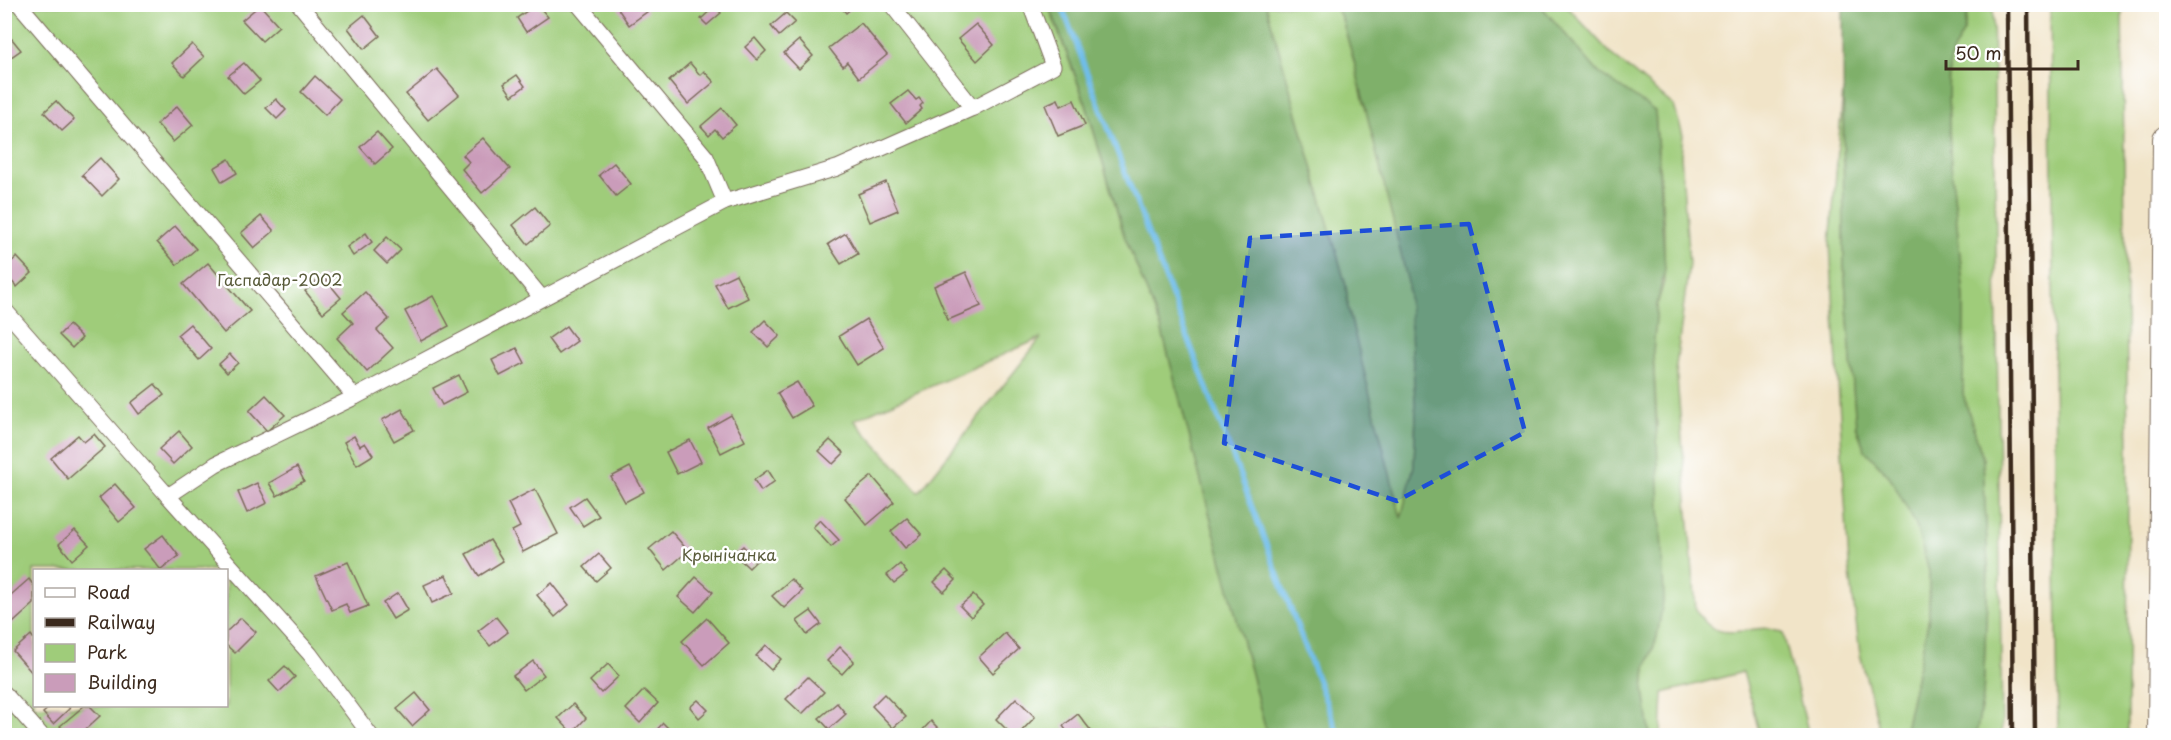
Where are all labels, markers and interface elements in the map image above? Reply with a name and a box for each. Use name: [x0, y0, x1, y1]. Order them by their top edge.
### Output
scale bar: [1946, 33, 2078, 71]
text: 50 m: [1955, 39, 2002, 66]
park label: Гаспадар-2002: [217, 267, 343, 291]
park label: Крынічанка: [682, 542, 776, 566]
legend: [33, 569, 228, 707]
text: Road: [87, 578, 131, 605]
text: Railway: [87, 608, 155, 635]
text: Park: [87, 638, 127, 665]
text: Building: [87, 668, 157, 695]

